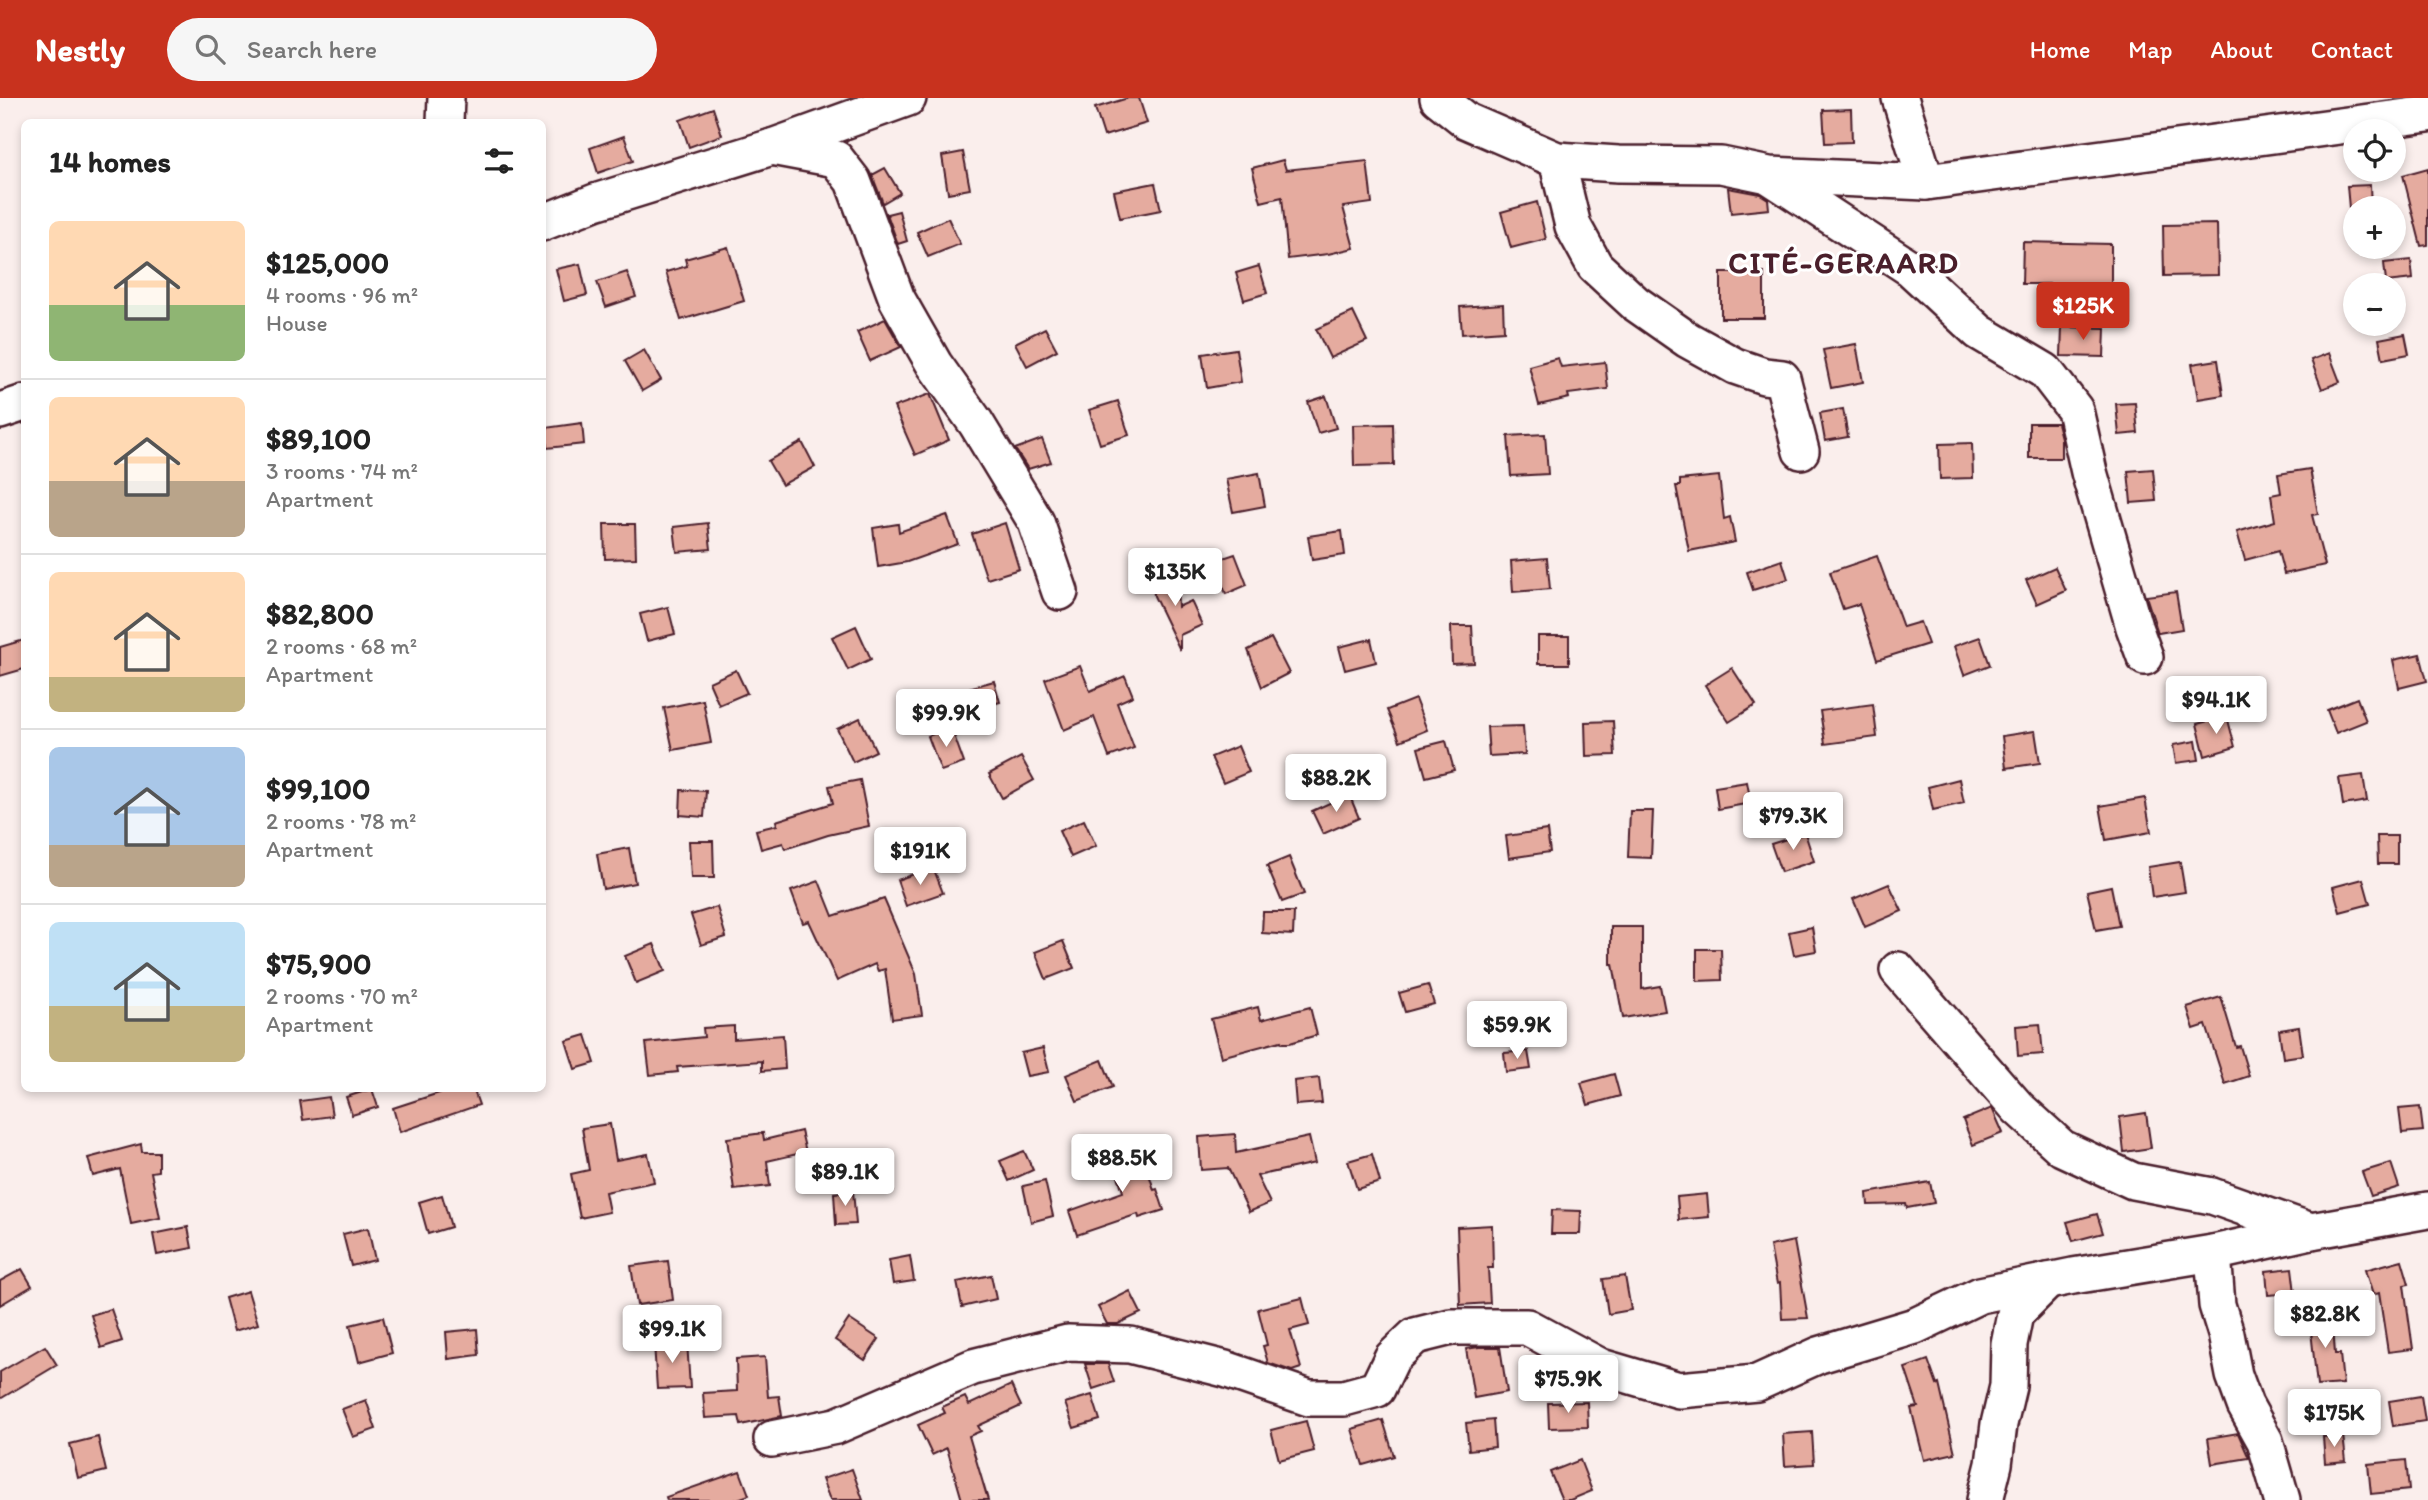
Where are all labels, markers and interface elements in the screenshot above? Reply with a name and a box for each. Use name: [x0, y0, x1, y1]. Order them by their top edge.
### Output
search box: [167, 18, 657, 81]
text: Nestly: [35, 30, 125, 69]
icon: search: [191, 30, 229, 68]
text: Search here: [247, 33, 377, 65]
text: Home: [2030, 35, 2090, 64]
text: Map: [2128, 35, 2172, 64]
text: About: [2210, 35, 2273, 64]
text: Contact: [2311, 35, 2393, 64]
map controls: [2343, 119, 2406, 336]
button: locate: [2343, 119, 2406, 182]
icon: filters: [480, 142, 518, 180]
text: 14 homes: [49, 143, 171, 180]
button: +: [2343, 196, 2406, 259]
text: $125,000: [266, 244, 389, 281]
district label: CITÉ-GERAARD: [1728, 244, 1960, 281]
icon: home: [105, 249, 189, 333]
button: −: [2343, 273, 2406, 336]
text: 4 rooms · 96 m²: [266, 281, 418, 309]
pin: $125K: [2034, 282, 2132, 342]
text: $125K: [2052, 291, 2114, 319]
text: House: [266, 309, 328, 337]
text: $89,100: [266, 420, 371, 457]
icon: home: [105, 425, 189, 509]
text: 3 rooms · 74 m²: [266, 457, 418, 485]
text: Apartment: [266, 485, 373, 513]
pin: $135K: [1126, 548, 1224, 608]
text: $135K: [1144, 557, 1206, 585]
text: $82,800: [266, 595, 374, 632]
icon: home: [105, 600, 189, 684]
text: 2 rooms · 68 m²: [266, 632, 417, 660]
text: Apartment: [266, 660, 373, 688]
pin: $94.1K: [2159, 676, 2273, 736]
text: $94.1K: [2182, 685, 2250, 713]
pin: $99.9K: [889, 690, 1003, 749]
text: $99.9K: [912, 698, 980, 726]
pin: $88.2K: [1279, 754, 1393, 814]
text: $88.2K: [1301, 763, 1371, 791]
text: $99,100: [266, 770, 371, 807]
icon: home: [105, 775, 189, 859]
pin: $79.3K: [1736, 792, 1850, 852]
text: $79.3K: [1759, 801, 1827, 829]
text: 2 rooms · 78 m²: [266, 807, 416, 835]
pin: $191K: [871, 828, 969, 887]
text: Apartment: [266, 835, 373, 863]
text: $191K: [890, 836, 950, 864]
text: $75,900: [266, 945, 372, 982]
icon: home: [105, 950, 189, 1034]
text: 2 rooms · 70 m²: [266, 982, 418, 1010]
pin: $59.9K: [1460, 1002, 1574, 1061]
text: Apartment: [266, 1010, 373, 1038]
text: $59.9K: [1483, 1010, 1551, 1038]
pin: $88.5K: [1065, 1134, 1179, 1194]
text: $88.5K: [1087, 1143, 1157, 1171]
pin: $89.1K: [788, 1148, 902, 1208]
text: $89.1K: [811, 1157, 879, 1185]
pin: $82.8K: [2268, 1290, 2382, 1350]
text: $82.8K: [2290, 1299, 2360, 1327]
pin: $99.1K: [615, 1306, 729, 1365]
text: $99.1K: [639, 1314, 705, 1342]
pin: $75.9K: [1511, 1356, 1625, 1415]
text: $75.9K: [1534, 1364, 1602, 1392]
pin: $175K: [2285, 1390, 2383, 1449]
text: $175K: [2304, 1398, 2364, 1426]

